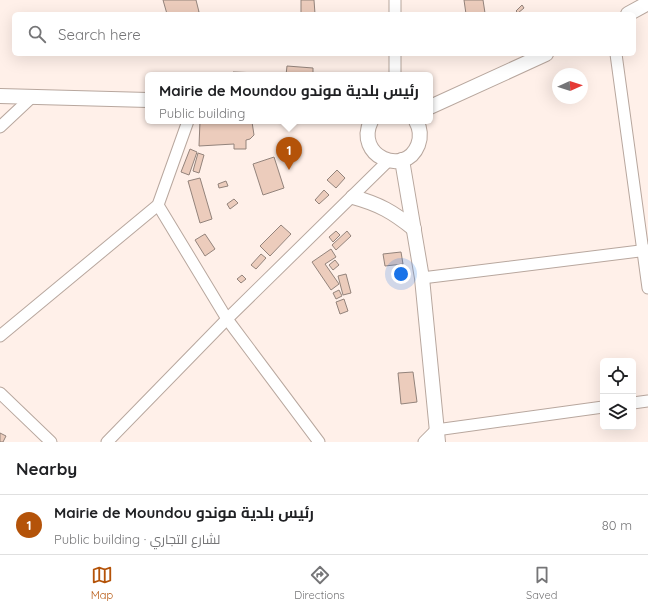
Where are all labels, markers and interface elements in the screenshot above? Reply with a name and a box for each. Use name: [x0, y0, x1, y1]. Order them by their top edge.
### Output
search box: [12, 12, 636, 56]
icon: search: [26, 23, 48, 45]
text: Search here: [58, 25, 141, 44]
north arrow: [552, 68, 588, 104]
popup: [145, 72, 433, 124]
text: Mairie de Moundou رئيس بلدية موندو: [159, 81, 419, 100]
text: Public building: [159, 105, 245, 121]
pin: 1: [276, 137, 302, 170]
your location: [391, 264, 411, 284]
map controls: [600, 358, 636, 430]
button: locate: [600, 358, 636, 394]
button: layers: [600, 394, 636, 430]
text: Nearby: [16, 458, 77, 479]
text: Mairie de Moundou رئيس بلدية موندو: [54, 503, 314, 522]
text: 1: [26, 517, 32, 533]
text: 80 m: [602, 517, 632, 533]
text: Public building · لشارع التجاري: [54, 531, 220, 547]
tab: Map: [91, 564, 113, 602]
tab: Directions: [294, 564, 345, 602]
tab: Saved: [526, 564, 557, 602]

